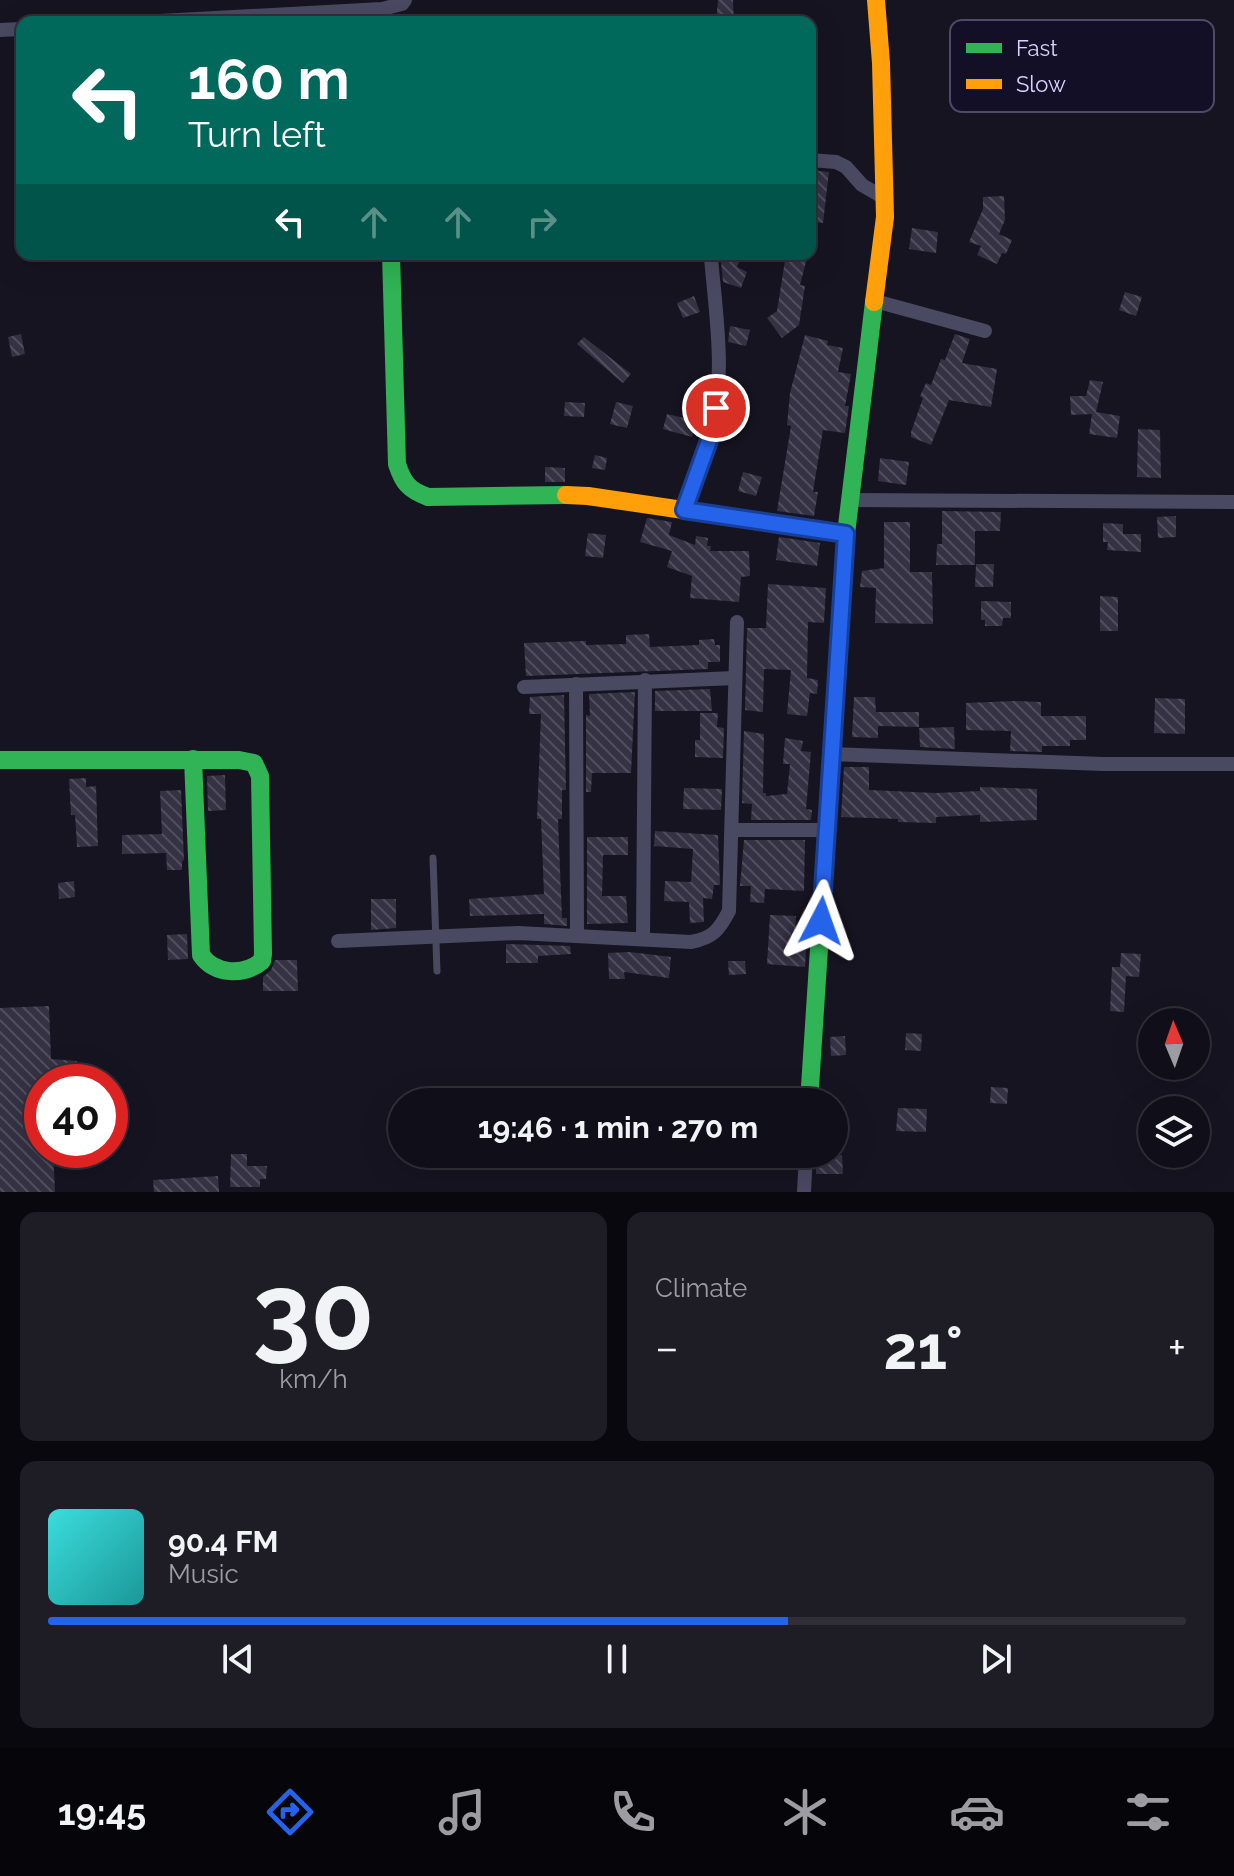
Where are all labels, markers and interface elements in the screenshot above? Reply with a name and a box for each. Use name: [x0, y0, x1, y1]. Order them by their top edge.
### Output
legend: [950, 20, 1214, 112]
text: Fast: [1016, 35, 1058, 61]
text: 160 m: [188, 46, 350, 112]
icon: left: [56, 48, 160, 152]
text: Slow: [1016, 71, 1066, 97]
text: Turn left: [188, 113, 326, 155]
icon: left: [268, 200, 312, 244]
icon: ahead: [352, 200, 396, 244]
icon: ahead: [436, 200, 480, 244]
icon: right: [520, 200, 564, 244]
pin: [682, 374, 750, 442]
icon: arrive: [694, 386, 738, 430]
position arrow: [779, 879, 863, 963]
north arrow: [1138, 1008, 1210, 1080]
map controls: [1138, 1008, 1210, 1168]
speed limit sign: 40: [24, 1064, 128, 1168]
button: layers: [1138, 1096, 1210, 1168]
text: 19:46 · 1 min · 270 m: [478, 1110, 758, 1145]
text: 30: [253, 1251, 374, 1373]
text: Climate: [655, 1273, 747, 1303]
text: 21°: [884, 1313, 963, 1383]
text: −: [655, 1322, 679, 1373]
text: +: [1168, 1322, 1186, 1373]
text: km/h: [279, 1364, 348, 1394]
text: 90.4 FM: [168, 1524, 278, 1559]
text: Music: [168, 1559, 239, 1589]
icon: previous: [216, 1637, 260, 1681]
icon: pause: [595, 1637, 639, 1681]
icon: next: [974, 1637, 1018, 1681]
icon: directions: [262, 1784, 318, 1840]
icon: music: [434, 1784, 490, 1840]
icon: phone: [605, 1784, 661, 1840]
icon: climate: [777, 1784, 833, 1840]
icon: car: [949, 1784, 1005, 1840]
icon: filters: [1120, 1784, 1176, 1840]
text: 19:45: [58, 1791, 146, 1833]

